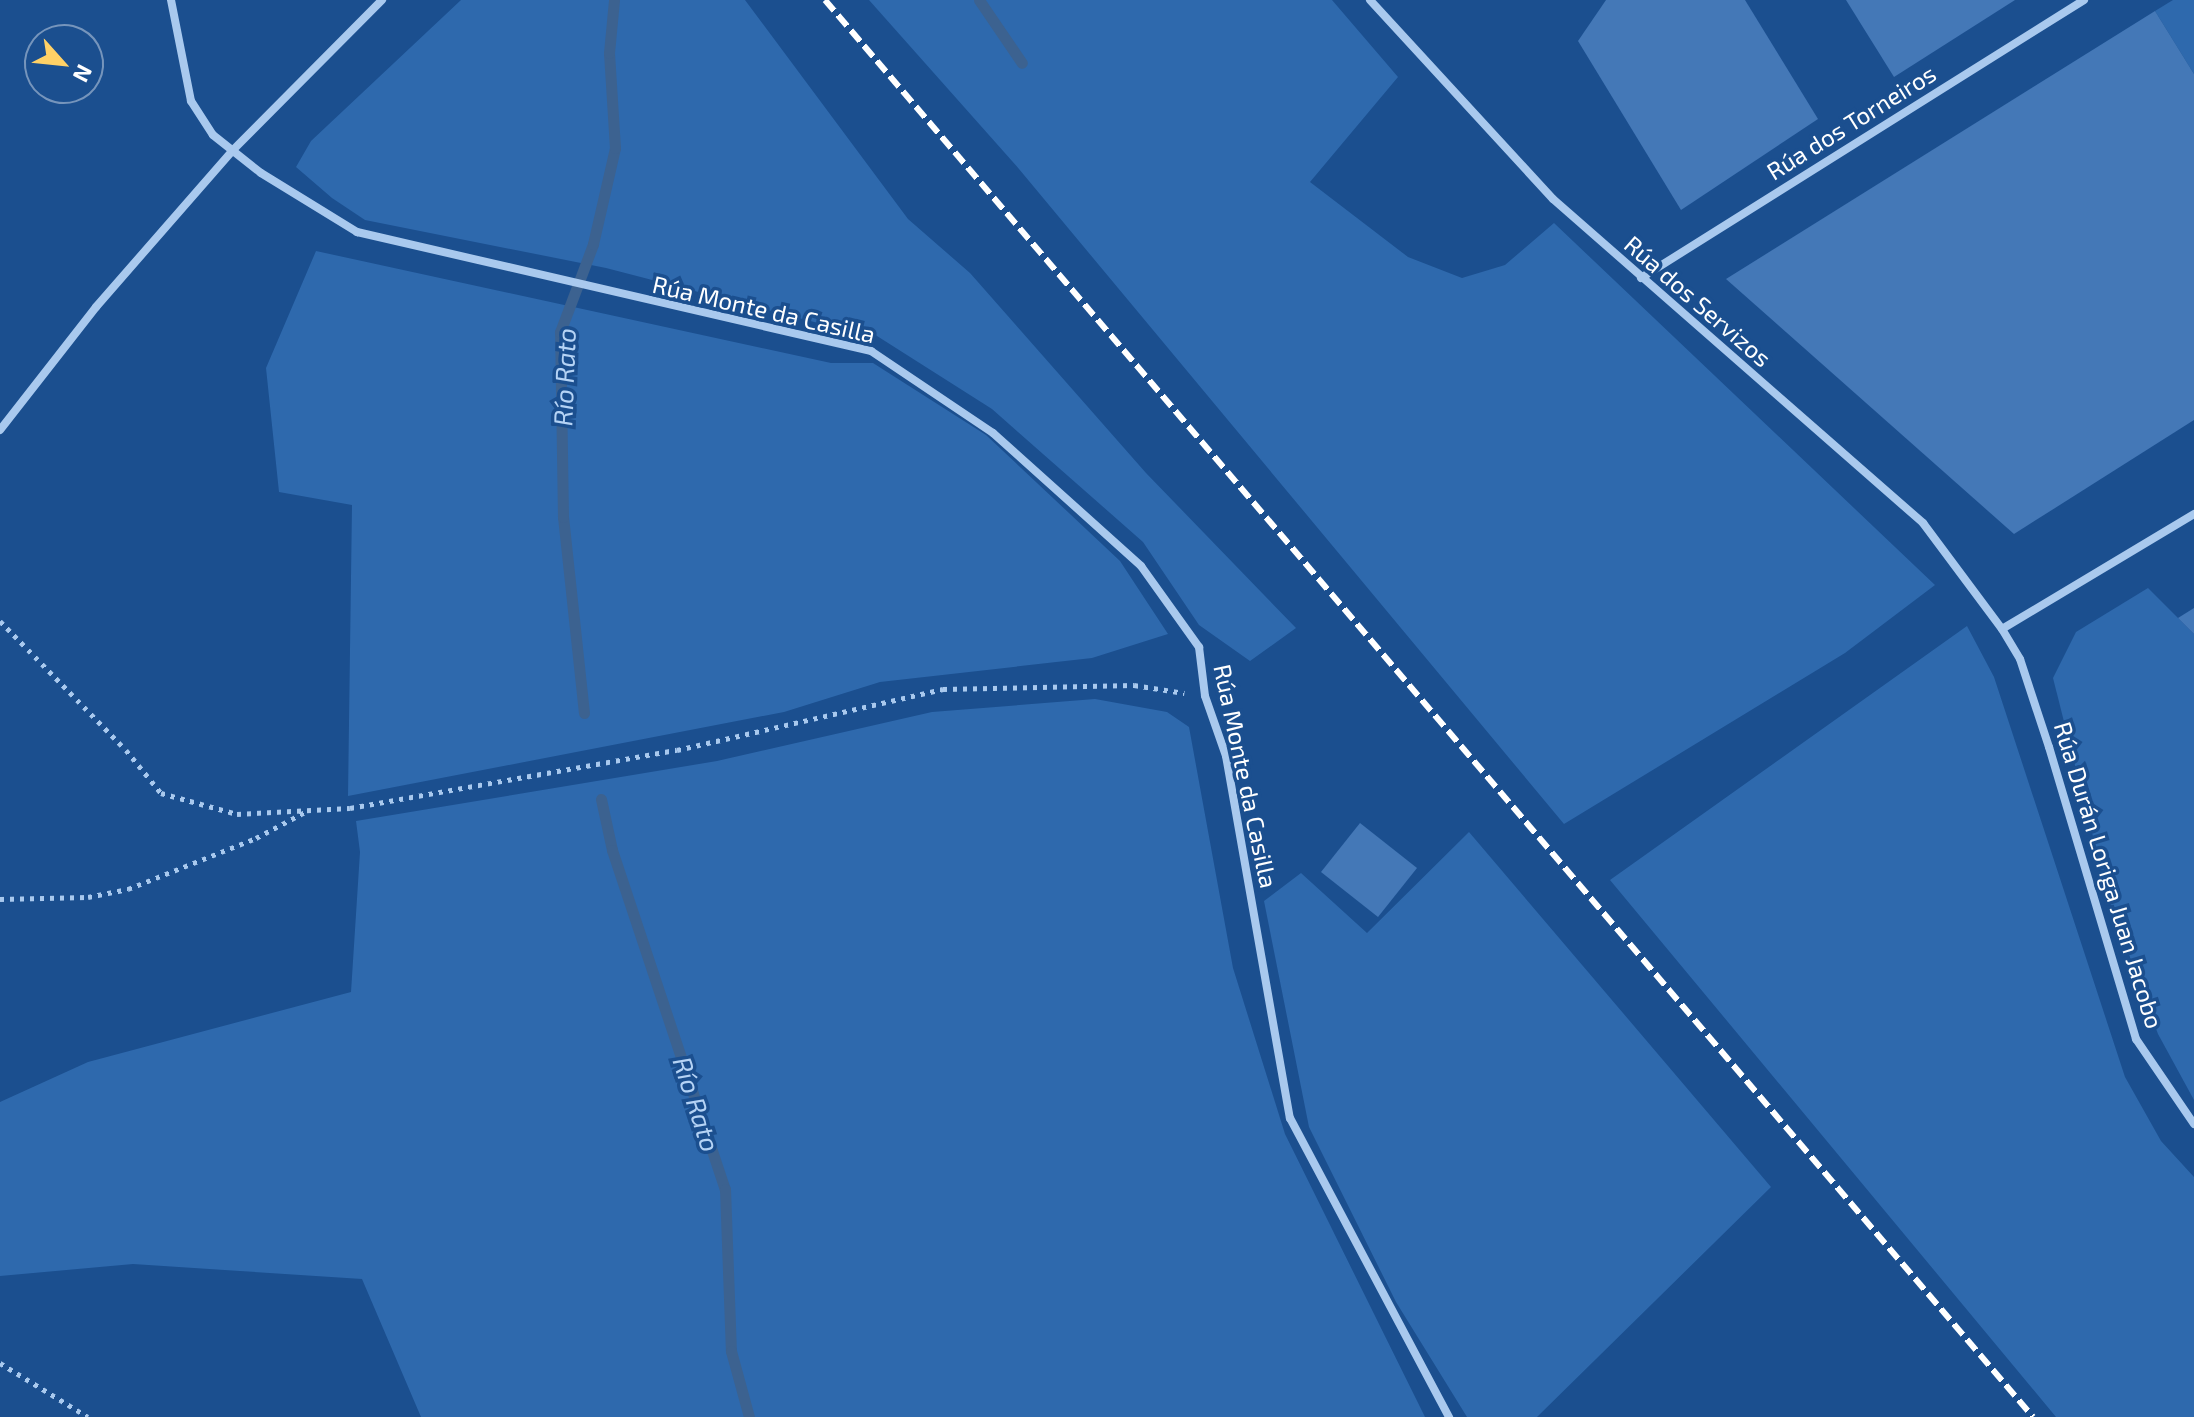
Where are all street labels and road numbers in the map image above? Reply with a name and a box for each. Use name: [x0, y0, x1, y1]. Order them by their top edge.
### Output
street label: Rúa dos Torneiros: [1761, 58, 1941, 186]
street label: Rúa dos Servizos: [1619, 230, 1777, 372]
street label: Rúa Monte da Casilla: [650, 269, 878, 349]
street label: Rúa Monte da Casilla: [1208, 662, 1284, 890]
street label: Rúa Durán Loriga Juan Jacobo: [2048, 718, 2170, 1032]

